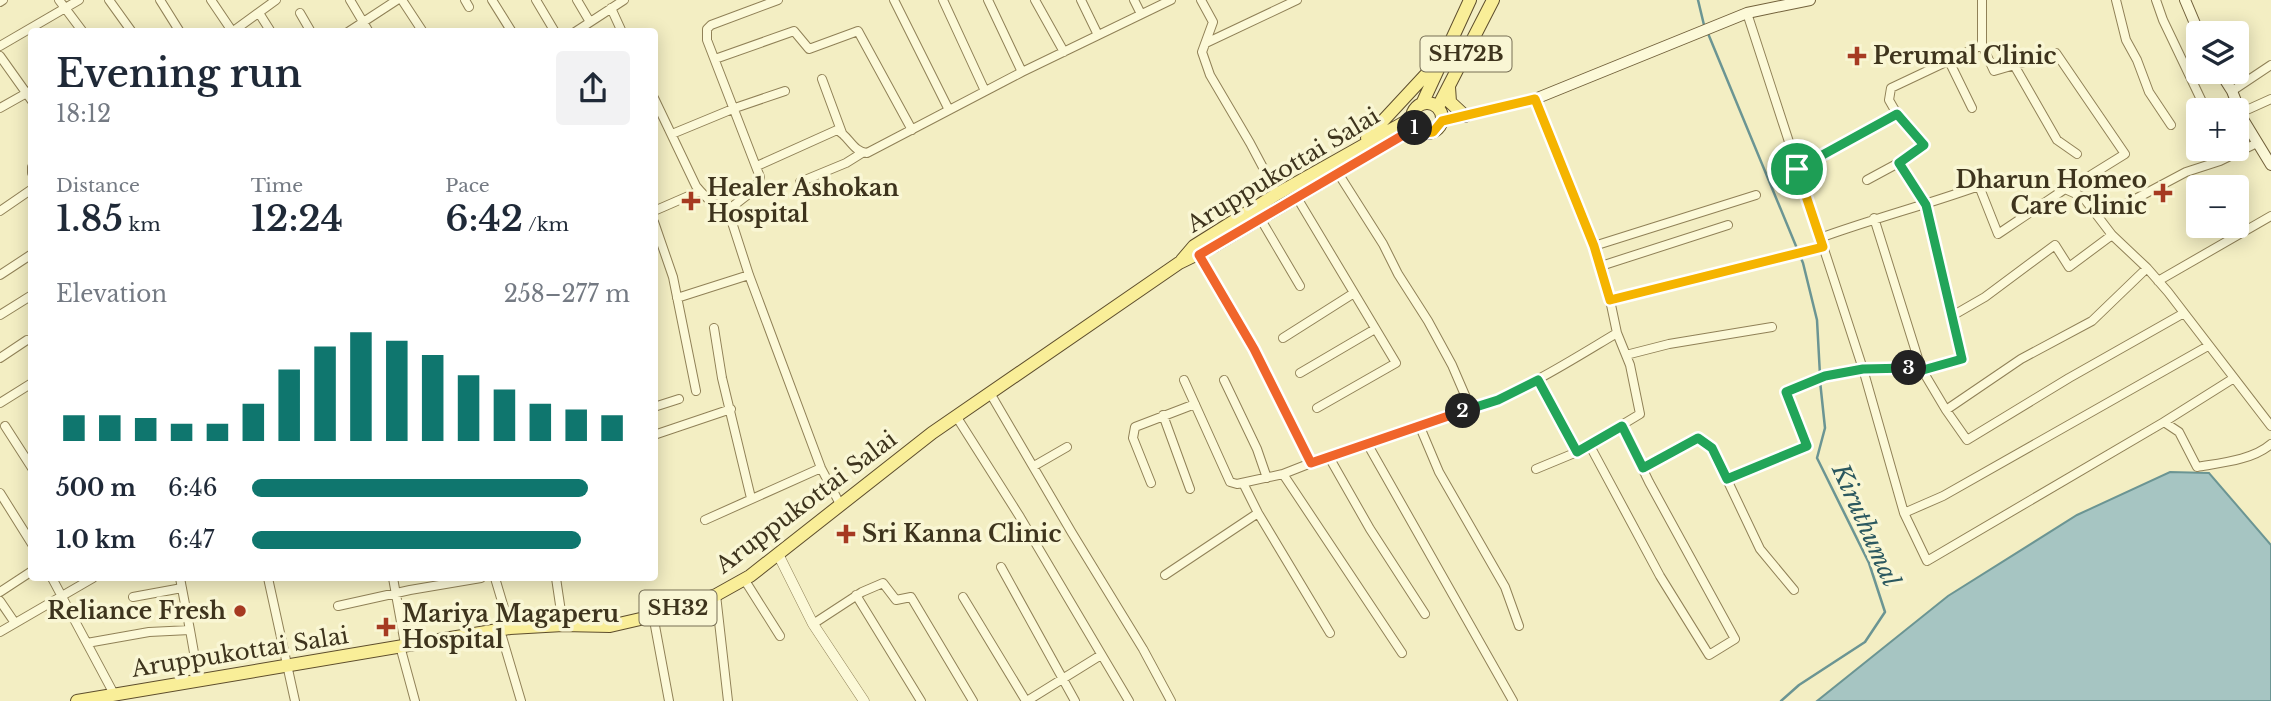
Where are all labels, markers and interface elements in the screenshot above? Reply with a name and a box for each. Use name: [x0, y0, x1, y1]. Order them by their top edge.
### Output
map controls: [2186, 21, 2249, 238]
button: layers: [2186, 21, 2249, 84]
road number: SH72B: [1420, 36, 1512, 72]
place label: Perumal Clinic: [1873, 42, 2056, 70]
marker: Perumal Clinic: [1847, 46, 1867, 66]
text: Evening run: [56, 50, 302, 97]
button: share: [556, 51, 630, 125]
button: +: [2186, 98, 2249, 161]
text: 18:12: [56, 100, 111, 128]
street label: Aruppukottai Salai: [1181, 101, 1384, 239]
pin: 1: [1398, 110, 1432, 146]
text: 1: [1410, 116, 1419, 139]
pin: [1767, 139, 1827, 199]
icon: arrive: [1778, 150, 1816, 188]
place label: Dharun Homeo Care Clinic: [1955, 166, 2147, 220]
text: Distance: [56, 174, 140, 197]
text: Time: [251, 174, 303, 197]
text: Pace: [445, 174, 490, 197]
place label: Healer Ashokan Hospital: [707, 174, 899, 228]
button: −: [2186, 175, 2249, 238]
marker: Dharun Homeo Care Clinic: [2153, 183, 2173, 203]
marker: Healer Ashokan Hospital: [681, 191, 701, 211]
text: 1.85: [56, 197, 123, 240]
text: 12:24: [251, 197, 343, 240]
text: 6:42: [445, 197, 523, 240]
text: km: [123, 213, 161, 236]
text: /km: [523, 213, 569, 236]
text: Elevation: [56, 280, 167, 308]
text: 258–277 m: [504, 280, 630, 308]
pin: 3: [1892, 350, 1926, 386]
text: 3: [1902, 356, 1915, 379]
pin: 2: [1446, 394, 1480, 428]
text: 2: [1456, 399, 1469, 422]
street label: Aruppukottai Salai: [709, 425, 902, 580]
water label: Kiruthumal: [1826, 458, 1906, 591]
text: 500 m: [56, 474, 136, 502]
text: 6:46: [168, 474, 218, 502]
place label: Sri Kanna Clinic: [862, 520, 1061, 548]
marker: Sri Kanna Clinic: [836, 524, 856, 544]
text: 1.0 km: [56, 526, 136, 554]
text: 6:47: [168, 526, 214, 554]
road number: SH32: [640, 590, 716, 626]
place label: Reliance Fresh: [47, 597, 227, 625]
place label: Mariya Magaperu Hospital: [402, 600, 620, 654]
marker: Reliance Fresh: [232, 603, 248, 619]
marker: Mariya Magaperu Hospital: [376, 617, 396, 637]
street label: Aruppukottai Salai: [128, 621, 351, 683]

